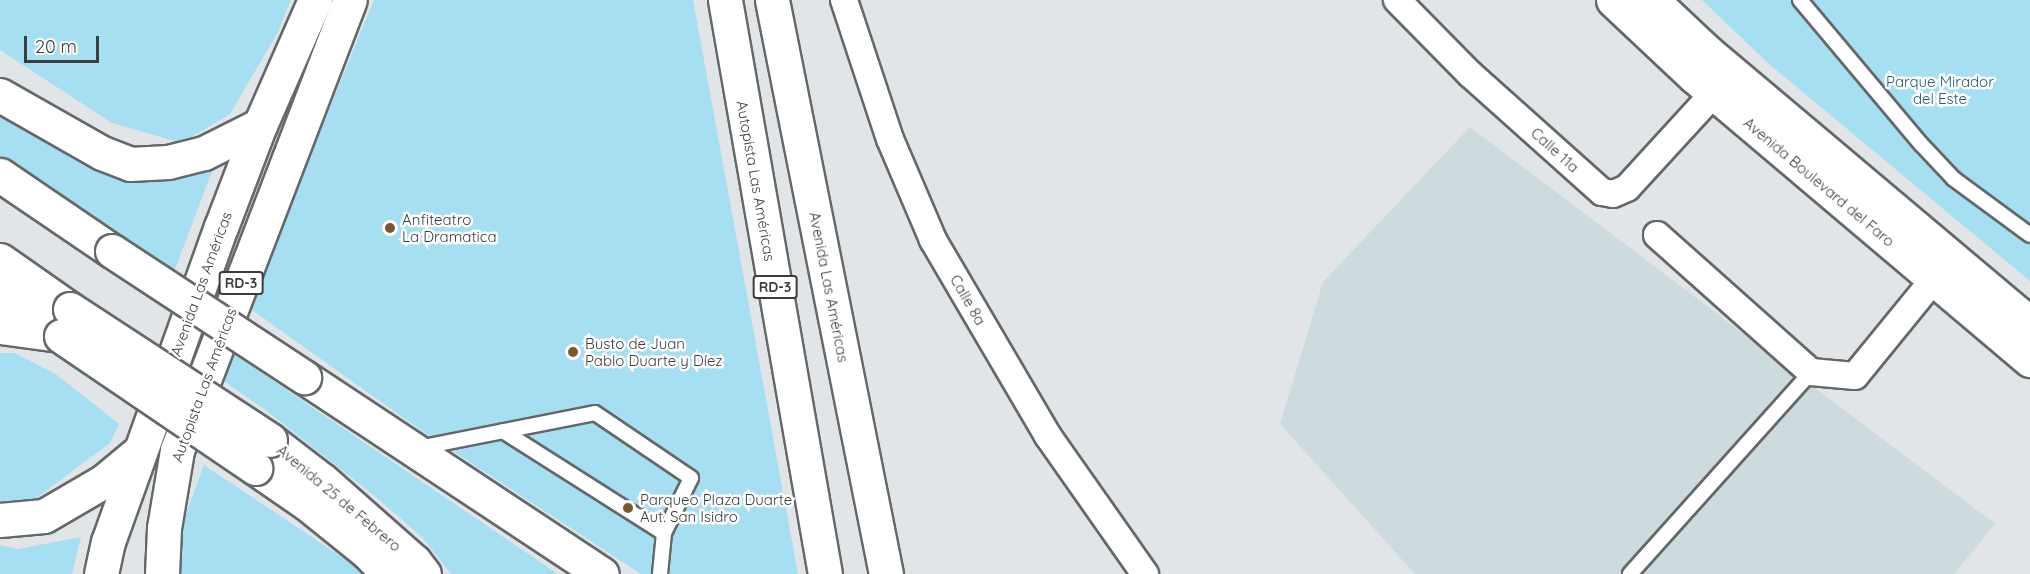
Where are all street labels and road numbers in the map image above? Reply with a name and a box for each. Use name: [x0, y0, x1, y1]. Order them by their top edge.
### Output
street label: Autopista Las Américas: [733, 99, 779, 263]
street label: Avenida Boulevard del Faro: [1740, 114, 1898, 250]
street label: Calle 11a: [1527, 124, 1583, 176]
street label: Avenida Las Américas: [166, 209, 236, 359]
street label: Avenida Las Américas: [806, 210, 852, 364]
road number: RD-3: [218, 272, 264, 294]
street label: Calle 8a: [946, 272, 990, 328]
road number: RD-3: [752, 276, 798, 298]
street label: Autopista Las Américas: [168, 305, 240, 465]
street label: Avenida 25 de Febrero: [273, 441, 405, 555]

